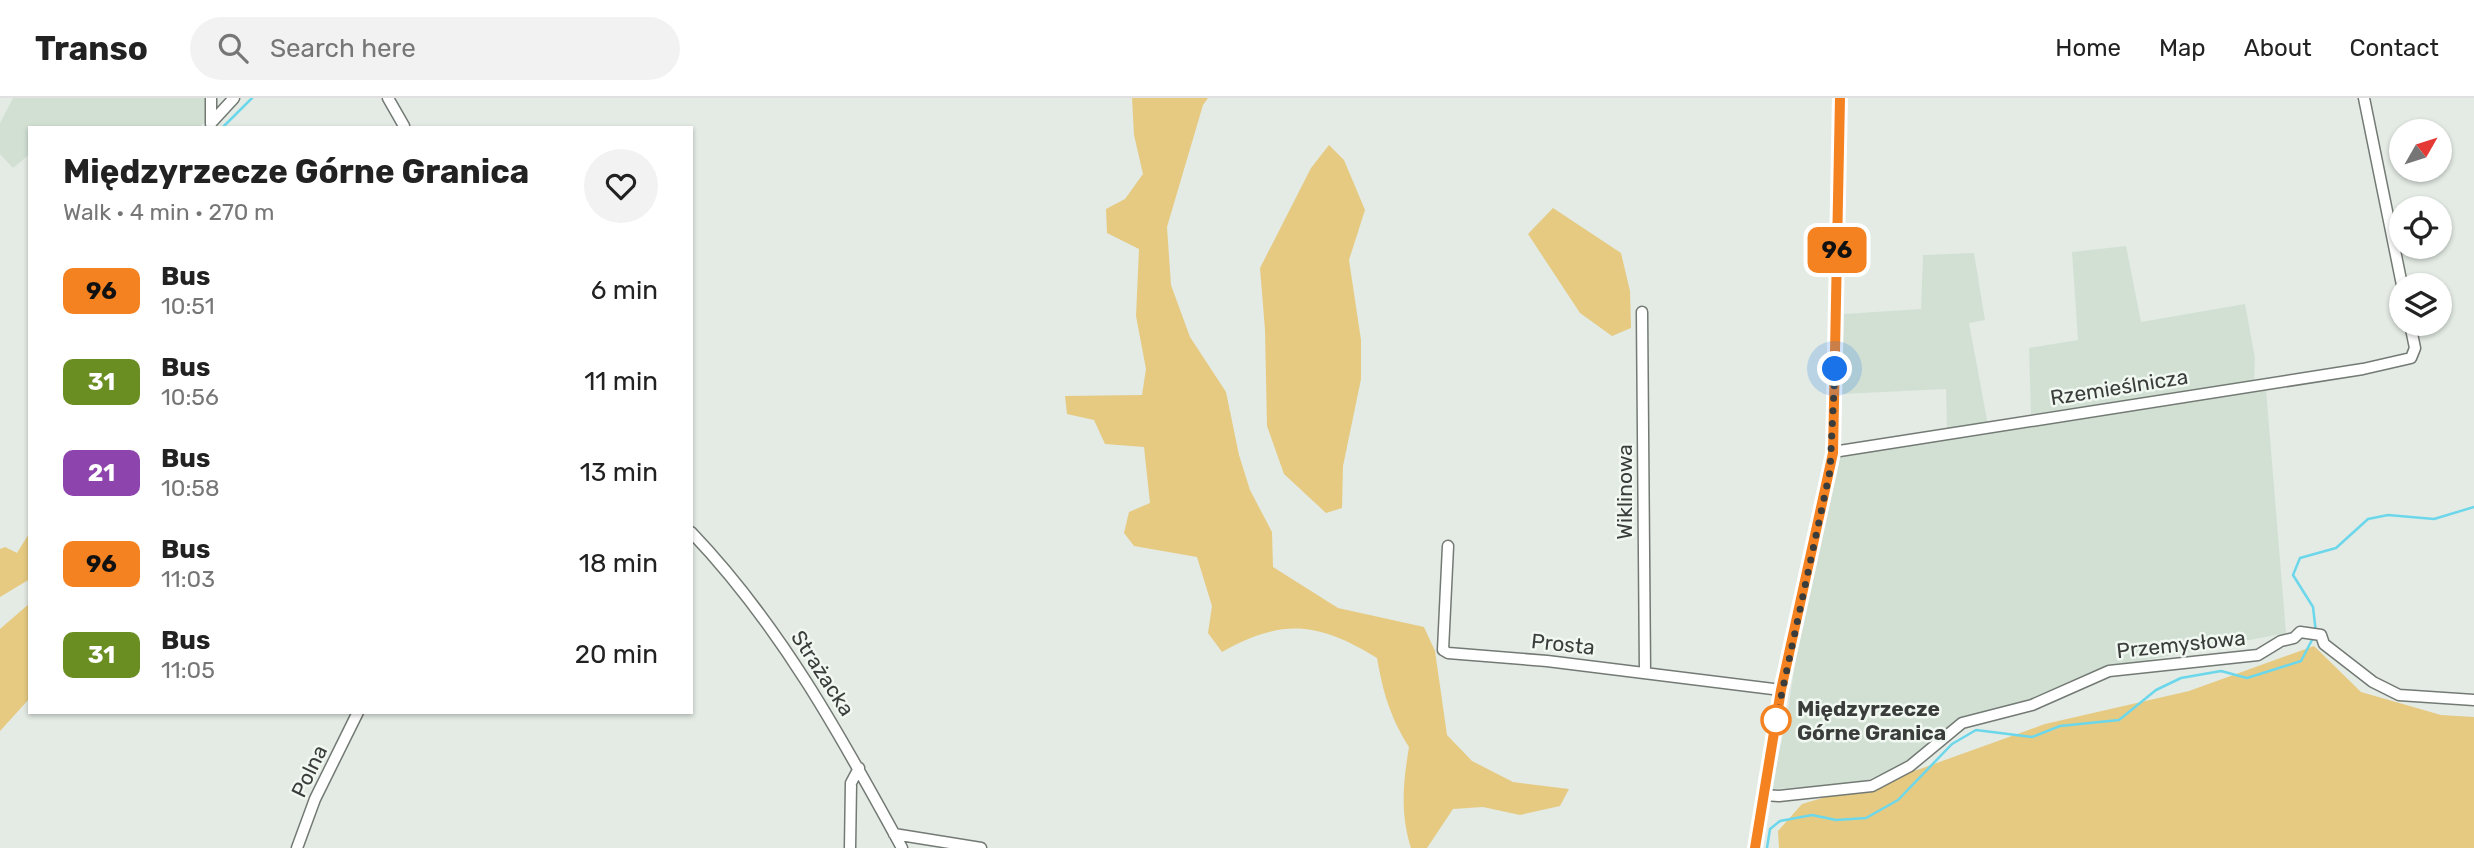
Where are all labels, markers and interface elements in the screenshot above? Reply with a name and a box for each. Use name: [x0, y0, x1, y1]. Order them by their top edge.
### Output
search box: [190, 17, 680, 80]
text: Transo: [35, 29, 148, 68]
icon: search: [214, 29, 252, 67]
text: Search here: [270, 33, 416, 64]
text: Home: [2055, 34, 2121, 62]
text: Map: [2159, 34, 2206, 62]
text: About: [2244, 34, 2312, 62]
text: Contact: [2350, 34, 2439, 62]
north arrow: [2389, 119, 2452, 182]
map controls: [2389, 119, 2452, 336]
button: heart: [584, 149, 658, 223]
text: Międzyrzecze Górne Granica: [63, 152, 529, 191]
button: locate: [2389, 196, 2452, 259]
text: Walk · 4 min · 270 m: [63, 198, 274, 226]
line badge: 96: [1806, 227, 1868, 273]
text: 96: [1822, 236, 1852, 264]
text: Bus: [161, 261, 210, 292]
button: layers: [2389, 273, 2452, 336]
text: 6 min: [591, 275, 658, 306]
text: 96: [86, 277, 117, 305]
text: 10:51: [161, 292, 215, 320]
your location: [1817, 351, 1852, 386]
text: Bus: [161, 352, 210, 383]
street label: Rzemieślnicza: [2048, 364, 2190, 410]
text: 11 min: [584, 366, 658, 397]
text: 31: [88, 368, 115, 396]
text: 10:56: [161, 383, 219, 411]
text: Bus: [161, 443, 210, 474]
street label: Wiklinowa: [1612, 444, 1637, 540]
text: 13 min: [580, 457, 658, 488]
text: 21: [88, 459, 115, 487]
text: 10:58: [161, 474, 220, 502]
text: Bus: [161, 534, 210, 565]
text: 18 min: [579, 548, 658, 579]
text: 96: [86, 550, 117, 578]
text: 11:03: [161, 565, 215, 593]
text: Bus: [161, 625, 210, 656]
street label: Przemysłowa: [2115, 625, 2247, 663]
street label: Strażacka: [786, 626, 860, 720]
street label: Prosta: [1530, 628, 1596, 660]
text: 20 min: [575, 639, 658, 670]
text: 31: [88, 641, 115, 669]
text: 11:05: [161, 656, 215, 684]
place label: Międzyrzecze Górne Granica: [1797, 696, 1946, 745]
marker: Międzyrzecze Górne Granica: [1761, 705, 1791, 735]
street label: Polna: [286, 741, 332, 801]

